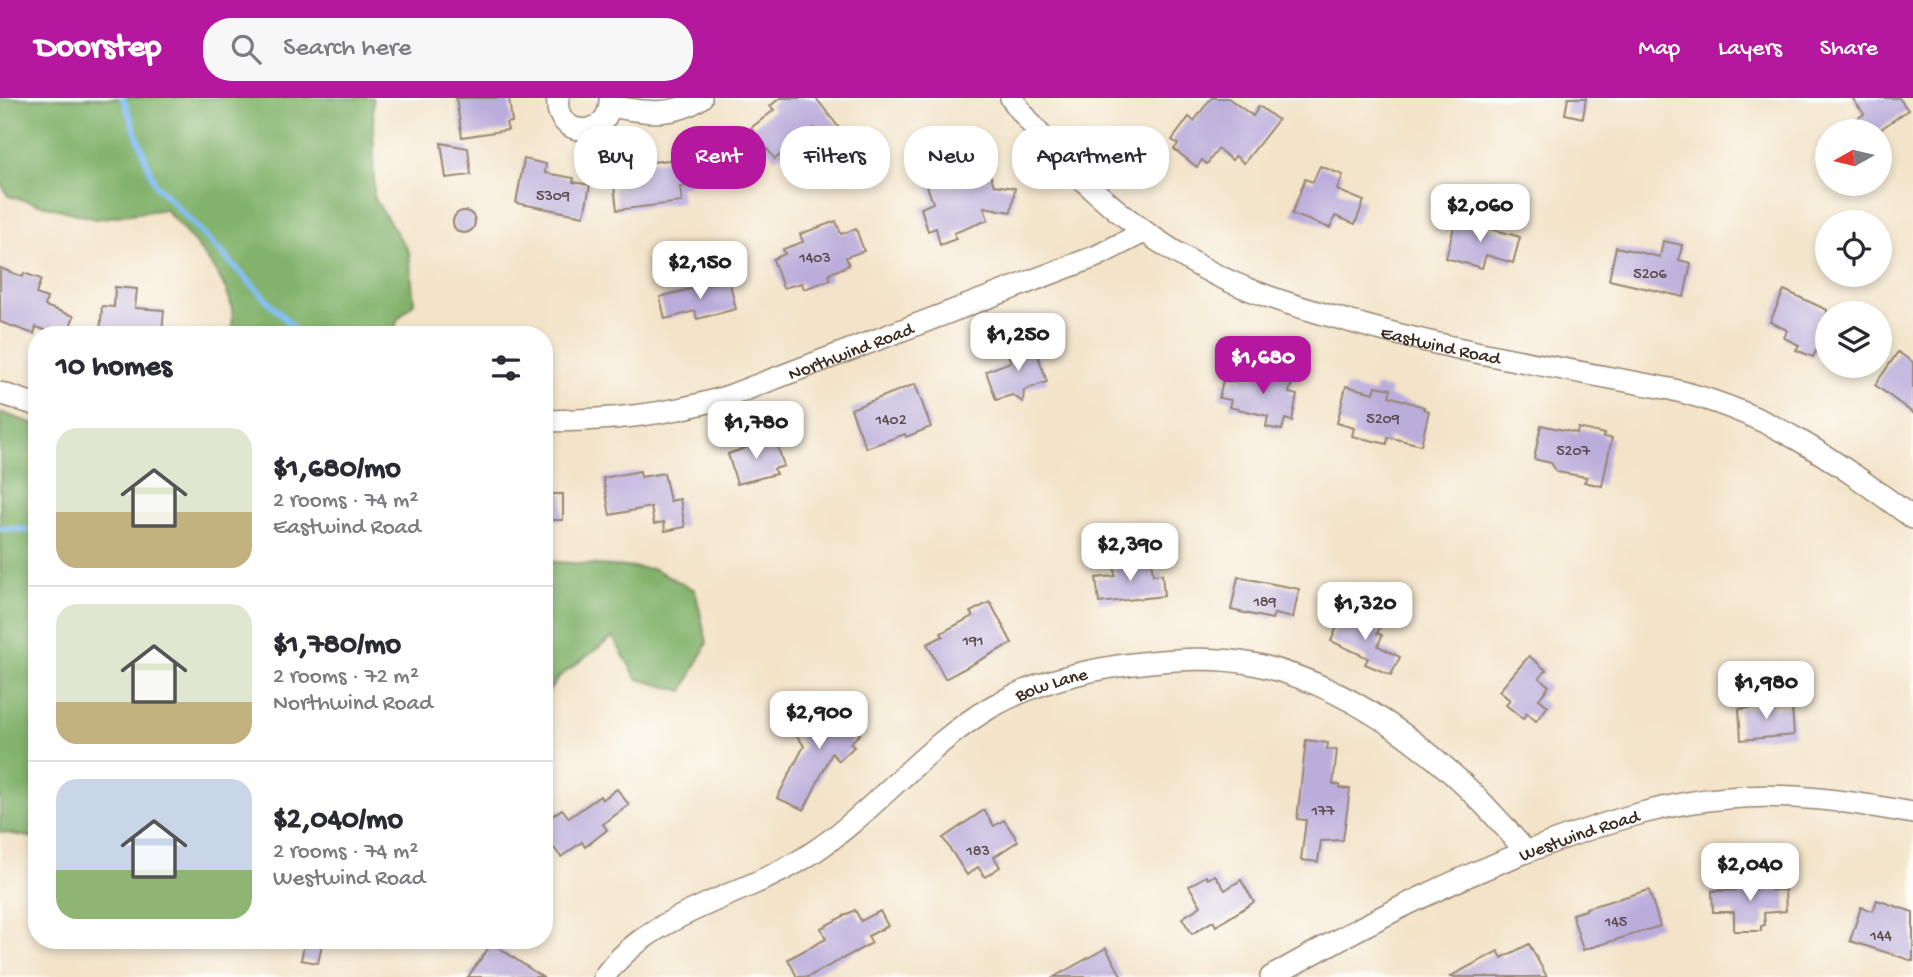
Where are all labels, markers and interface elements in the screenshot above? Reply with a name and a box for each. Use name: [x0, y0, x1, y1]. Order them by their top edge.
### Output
search box: [203, 18, 693, 81]
text: Doorstep: [35, 30, 161, 68]
icon: search: [227, 30, 265, 68]
text: Search here: [283, 34, 411, 65]
text: Map: [1638, 35, 1680, 64]
text: Layers: [1718, 35, 1782, 64]
text: Share: [1820, 35, 1878, 64]
north arrow: [1815, 119, 1892, 196]
map controls: [1815, 119, 1892, 378]
chip: Buy: [574, 126, 657, 189]
chip: Rent: [671, 126, 766, 189]
chip: Filters: [780, 126, 890, 189]
chip: New: [904, 126, 998, 189]
chip: Apartment: [1012, 126, 1169, 189]
pin: $2,060: [1423, 184, 1537, 244]
house number: 5309: [536, 188, 570, 207]
text: $2,060: [1447, 193, 1513, 220]
button: locate: [1815, 210, 1892, 287]
pin: $2,150: [643, 242, 757, 301]
text: $2,150: [668, 250, 732, 277]
house number: 1403: [798, 250, 831, 269]
house number: 5206: [1633, 266, 1668, 285]
button: layers: [1815, 301, 1892, 378]
pin: $1,250: [961, 314, 1075, 373]
street label: Northwind Road: [786, 318, 919, 387]
text: $1,250: [986, 322, 1050, 349]
street label: Eastwind Road: [1378, 322, 1504, 372]
pin: $1,680: [1206, 336, 1320, 396]
text: $1,680: [1231, 345, 1295, 372]
icon: filters: [487, 349, 525, 387]
text: 10 homes: [56, 351, 172, 386]
pin: $1,780: [699, 402, 813, 461]
text: $1,780: [724, 410, 788, 437]
house number: 5209: [1366, 411, 1400, 430]
house number: 1402: [875, 412, 907, 431]
house number: 5207: [1556, 443, 1591, 462]
text: $1,680/mo: [273, 453, 401, 488]
icon: home: [112, 456, 196, 540]
text: 2 rooms · 74 m²: [273, 488, 418, 515]
text: Eastwind Road: [273, 515, 421, 542]
pin: $2,390: [1073, 524, 1187, 583]
text: $2,390: [1097, 532, 1163, 559]
pin: $1,320: [1308, 582, 1422, 642]
text: $1,320: [1333, 591, 1397, 618]
house number: 189: [1252, 594, 1277, 613]
text: $1,780/mo: [273, 629, 401, 664]
icon: home: [112, 632, 196, 716]
house number: 191: [962, 633, 983, 652]
pin: $1,980: [1709, 662, 1823, 721]
text: 2 rooms · 72 m²: [273, 664, 419, 691]
street label: Bow Lane: [1011, 664, 1090, 709]
text: $1,980: [1734, 670, 1798, 697]
text: Northwind Road: [273, 691, 433, 718]
pin: $2,900: [762, 692, 876, 751]
text: $2,900: [786, 700, 852, 727]
house number: 177: [1310, 803, 1335, 822]
text: $2,040/mo: [273, 804, 403, 839]
street label: Westwind Road: [1516, 806, 1644, 868]
icon: home: [112, 807, 196, 891]
text: 2 rooms · 74 m²: [273, 839, 418, 866]
house number: 183: [965, 843, 990, 862]
pin: $2,040: [1693, 844, 1807, 903]
text: $2,040: [1717, 852, 1783, 879]
text: Westwind Road: [273, 866, 425, 893]
house number: 145: [1604, 914, 1627, 933]
house number: 144: [1869, 928, 1892, 947]

